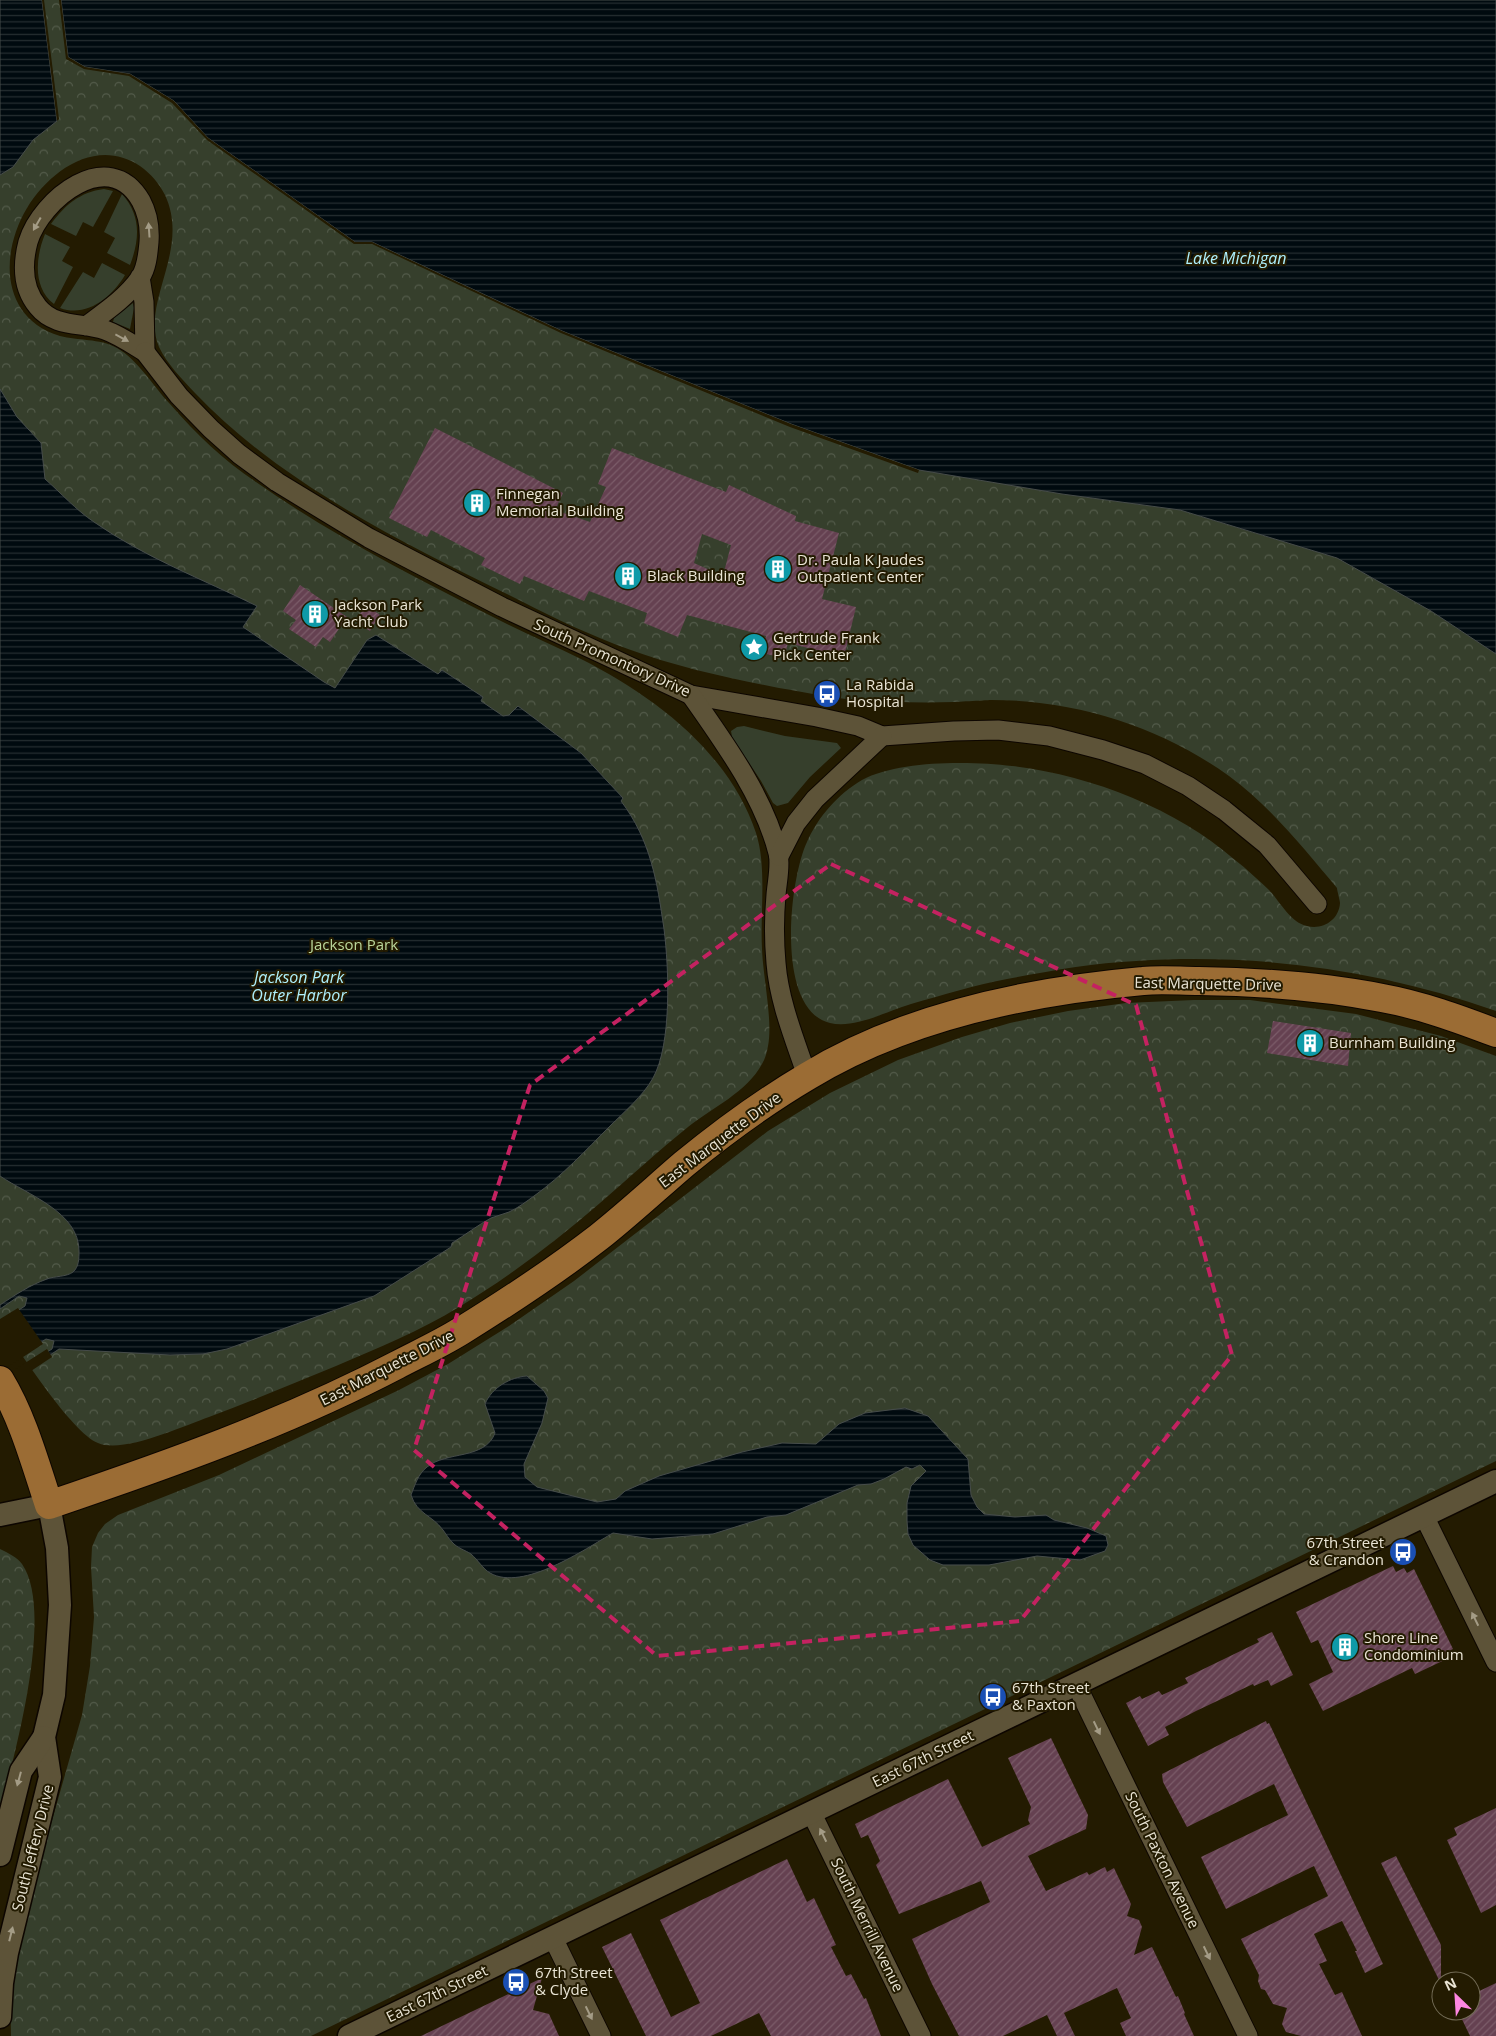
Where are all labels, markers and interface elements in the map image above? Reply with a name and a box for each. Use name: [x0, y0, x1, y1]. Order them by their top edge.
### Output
one-way arrow: [32, 218, 41, 231]
one-way arrow: [144, 222, 152, 238]
water label: Lake Michigan: [1185, 247, 1287, 269]
one-way arrow: [115, 334, 129, 342]
place label: Finnegan Memorial Building: [496, 483, 624, 520]
building icon: Finnegan Memorial Building: [462, 488, 492, 518]
place label: Dr. Paula K Jaudes Outpatient Center: [797, 549, 924, 586]
building icon: Dr. Paula K Jaudes Outpatient Center: [763, 554, 793, 584]
building icon: Black Building: [613, 561, 643, 591]
place label: Black Building: [647, 565, 745, 585]
place label: Jackson Park Yacht Club: [332, 594, 422, 631]
building icon: Jackson Park Yacht Club: [300, 599, 330, 629]
street label: South Promontory Drive: [531, 613, 694, 701]
place label: Gertrude Frank Pick Center: [773, 627, 880, 664]
place icon: Gertrude Frank Pick Center: [739, 632, 769, 662]
place label: La Rabida Hospital: [846, 674, 914, 711]
bus stop icon: La Rabida Hospital: [812, 679, 842, 709]
park label: Jackson Park: [308, 934, 398, 954]
water label: Jackson Park Outer Harbor: [251, 966, 347, 1006]
street label: East Marquette Drive: [1134, 972, 1282, 994]
building icon: Burnham Building: [1295, 1028, 1325, 1058]
place label: Burnham Building: [1329, 1032, 1455, 1052]
street label: East Marquette Drive: [654, 1087, 784, 1192]
street label: East Marquette Drive: [316, 1325, 457, 1410]
place label: 67th Street & Crandon: [1307, 1532, 1384, 1569]
bus stop icon: 67th Street & Crandon: [1388, 1537, 1418, 1567]
one-way arrow: [1470, 1611, 1479, 1626]
place label: Shore Line Condominium: [1364, 1627, 1464, 1664]
building icon: Shore Line Condominium: [1330, 1632, 1360, 1662]
place label: 67th Street & Paxton: [1012, 1677, 1090, 1714]
bus stop icon: 67th Street & Paxton: [978, 1682, 1008, 1712]
one-way arrow: [1093, 1721, 1101, 1735]
street label: East 67th Street: [868, 1725, 977, 1791]
one-way arrow: [15, 1771, 23, 1786]
street label: South Jeffery Drive: [7, 1782, 57, 1913]
street label: South Paxton Avenue: [1121, 1788, 1205, 1931]
one-way arrow: [818, 1828, 826, 1842]
street label: South Merrill Avenue: [827, 1854, 909, 1995]
one-way arrow: [7, 1927, 15, 1942]
one-way arrow: [1204, 1946, 1212, 1960]
street label: East 67th Street: [382, 1960, 491, 2026]
place label: 67th Street & Clyde: [535, 1962, 613, 1999]
bus stop icon: 67th Street & Clyde: [501, 1967, 531, 1997]
north arrow: [1431, 1971, 1481, 2021]
text: N: [1441, 1973, 1459, 1995]
one-way arrow: [586, 2006, 594, 2020]

